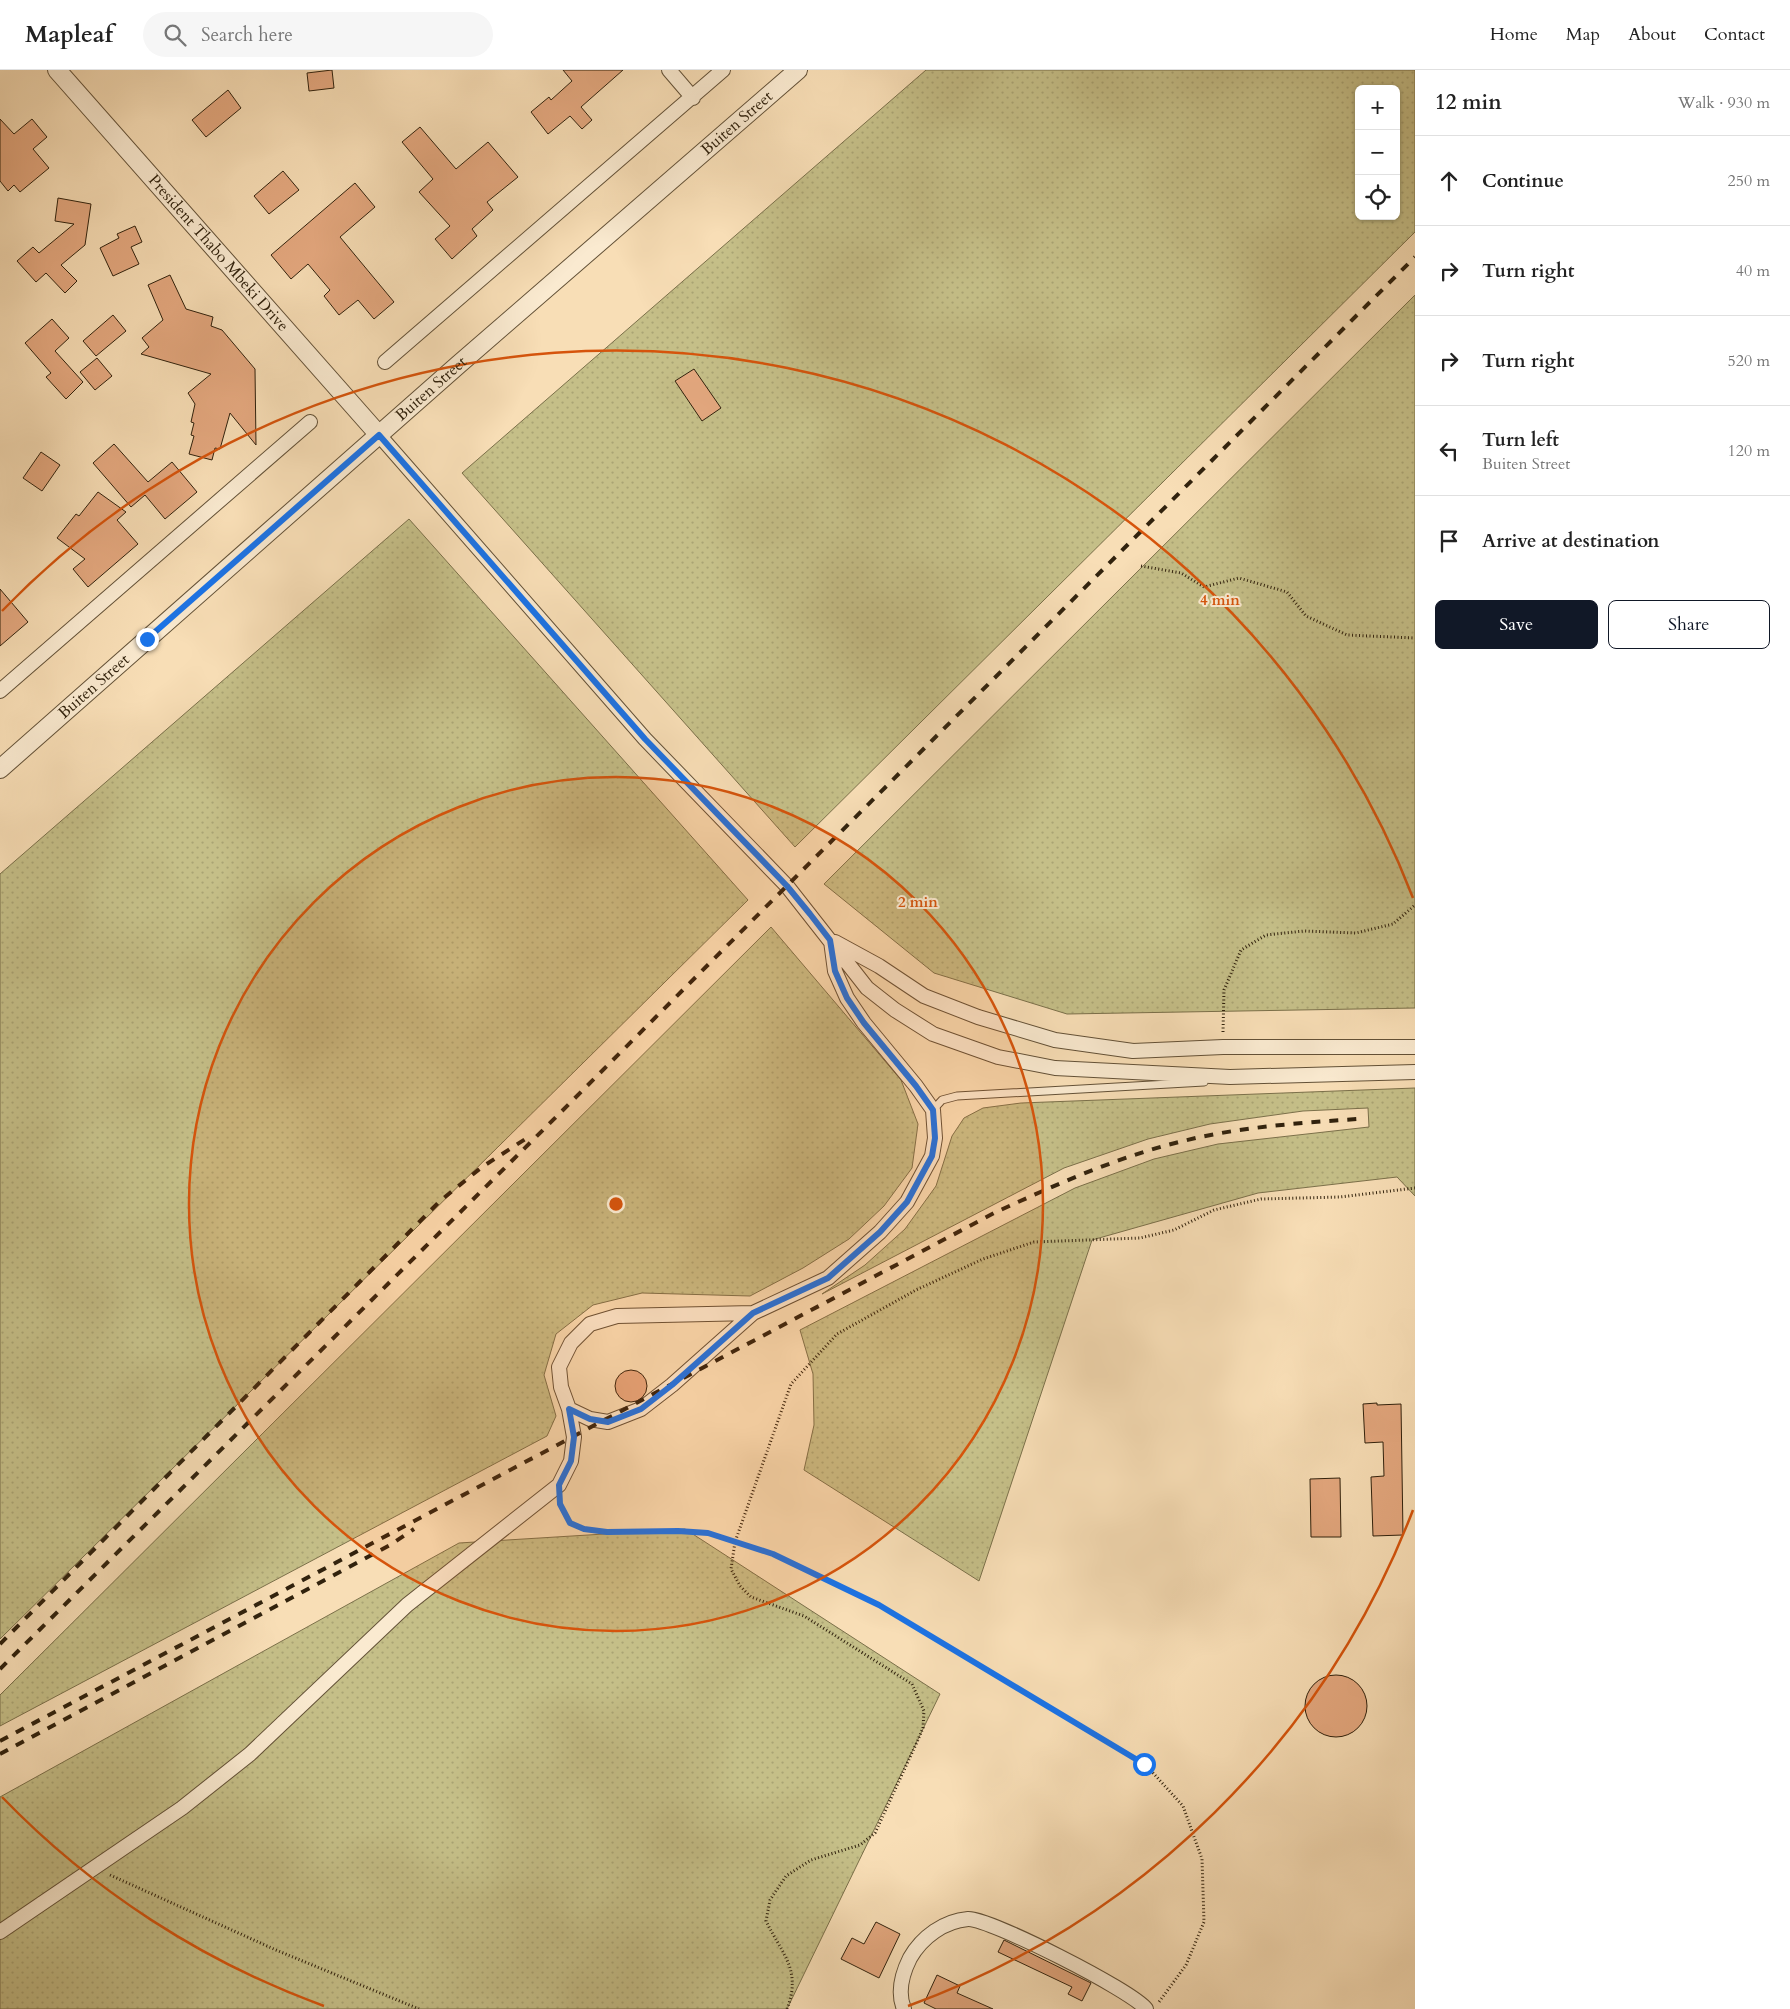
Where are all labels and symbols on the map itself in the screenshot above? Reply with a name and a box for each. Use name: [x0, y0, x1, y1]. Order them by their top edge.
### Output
street label: Buiten Street: [696, 86, 778, 160]
street label: President Thabo Mbeki Drive: [143, 170, 294, 336]
street label: Buiten Street: [391, 351, 472, 426]
text: 4 min: [1200, 590, 1240, 610]
route end: [136, 628, 159, 651]
street label: Buiten Street: [53, 649, 134, 724]
text: 2 min: [898, 892, 938, 912]
centre of rings: [607, 1195, 625, 1213]
route start: [1133, 1753, 1156, 1776]

